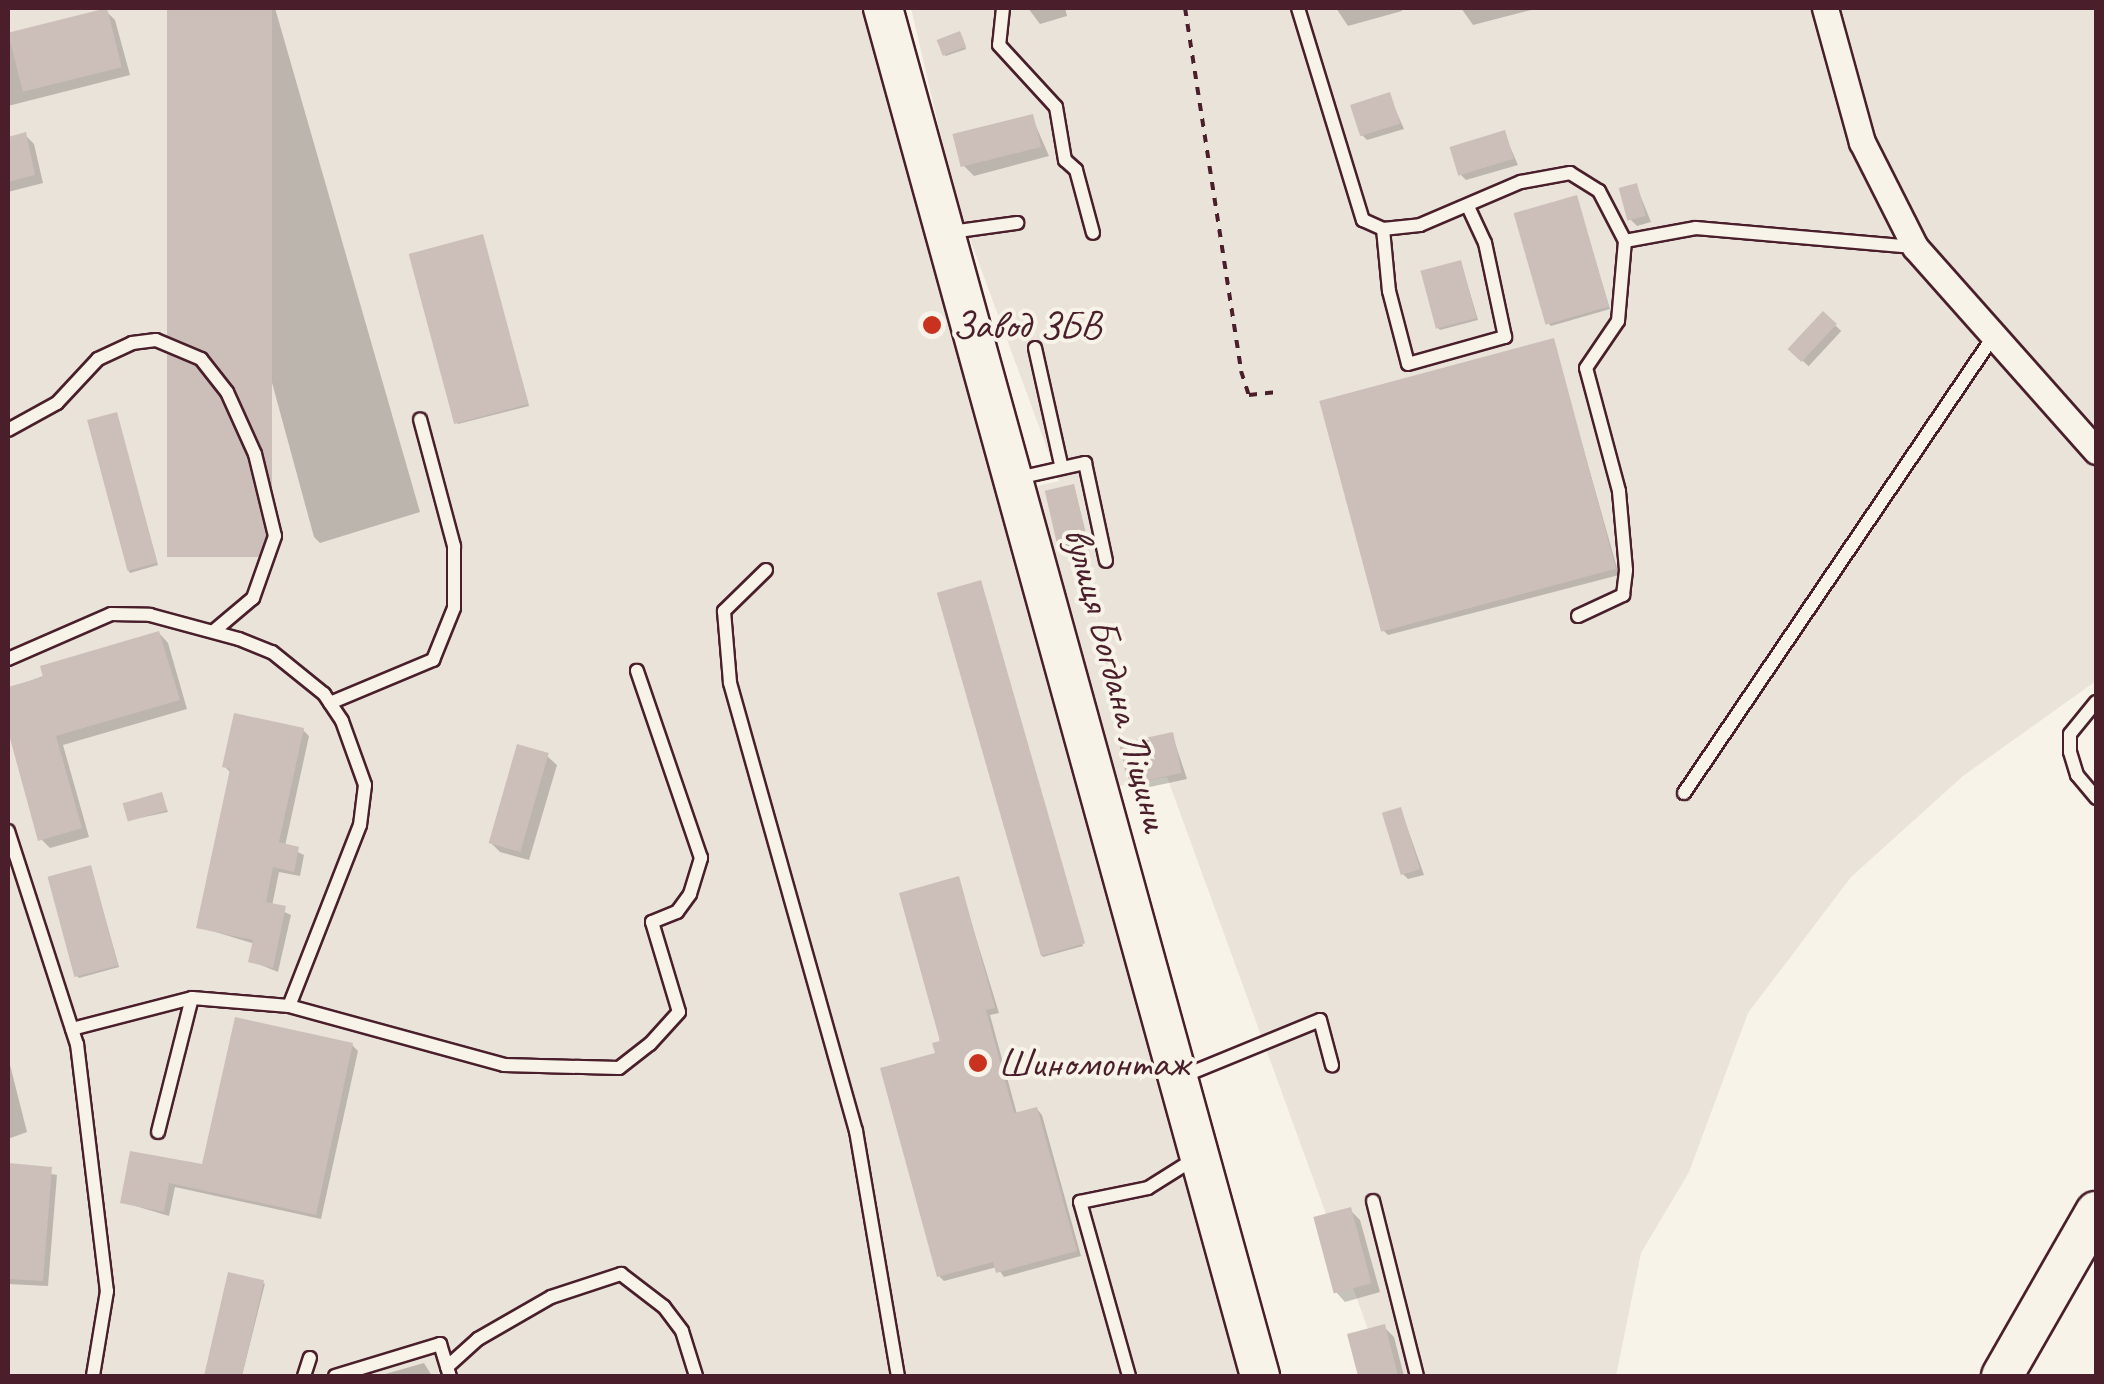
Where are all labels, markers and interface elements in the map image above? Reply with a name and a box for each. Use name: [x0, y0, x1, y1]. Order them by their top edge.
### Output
place label: Завод ЗБВ: [952, 301, 1103, 349]
marker: Завод ЗБВ: [921, 314, 943, 336]
street label: вулиця Богдана Ліщини: [1053, 522, 1181, 836]
place label: Шиномонтаж: [998, 1039, 1189, 1087]
marker: Шиномонтаж: [967, 1052, 989, 1074]

